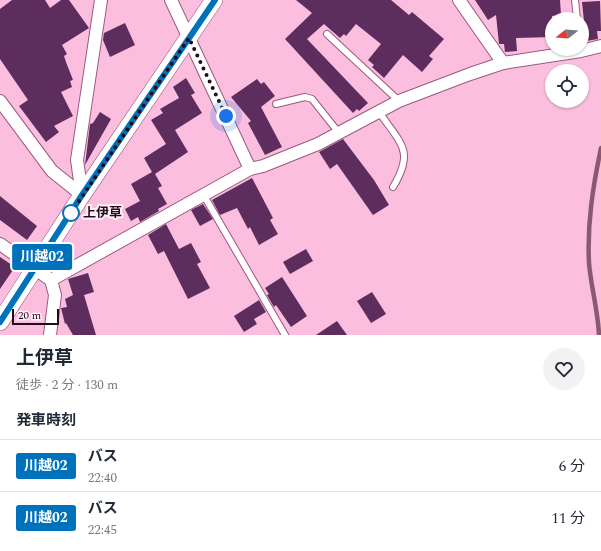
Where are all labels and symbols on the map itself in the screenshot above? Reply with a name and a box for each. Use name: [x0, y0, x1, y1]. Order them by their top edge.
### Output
north arrow: [545, 12, 589, 56]
your location: [216, 106, 236, 126]
place label: 上伊草: [83, 203, 122, 223]
marker: 上伊草: [62, 204, 80, 222]
line badge: 川越02: [14, 244, 70, 270]
scale bar: [12, 307, 59, 326]

